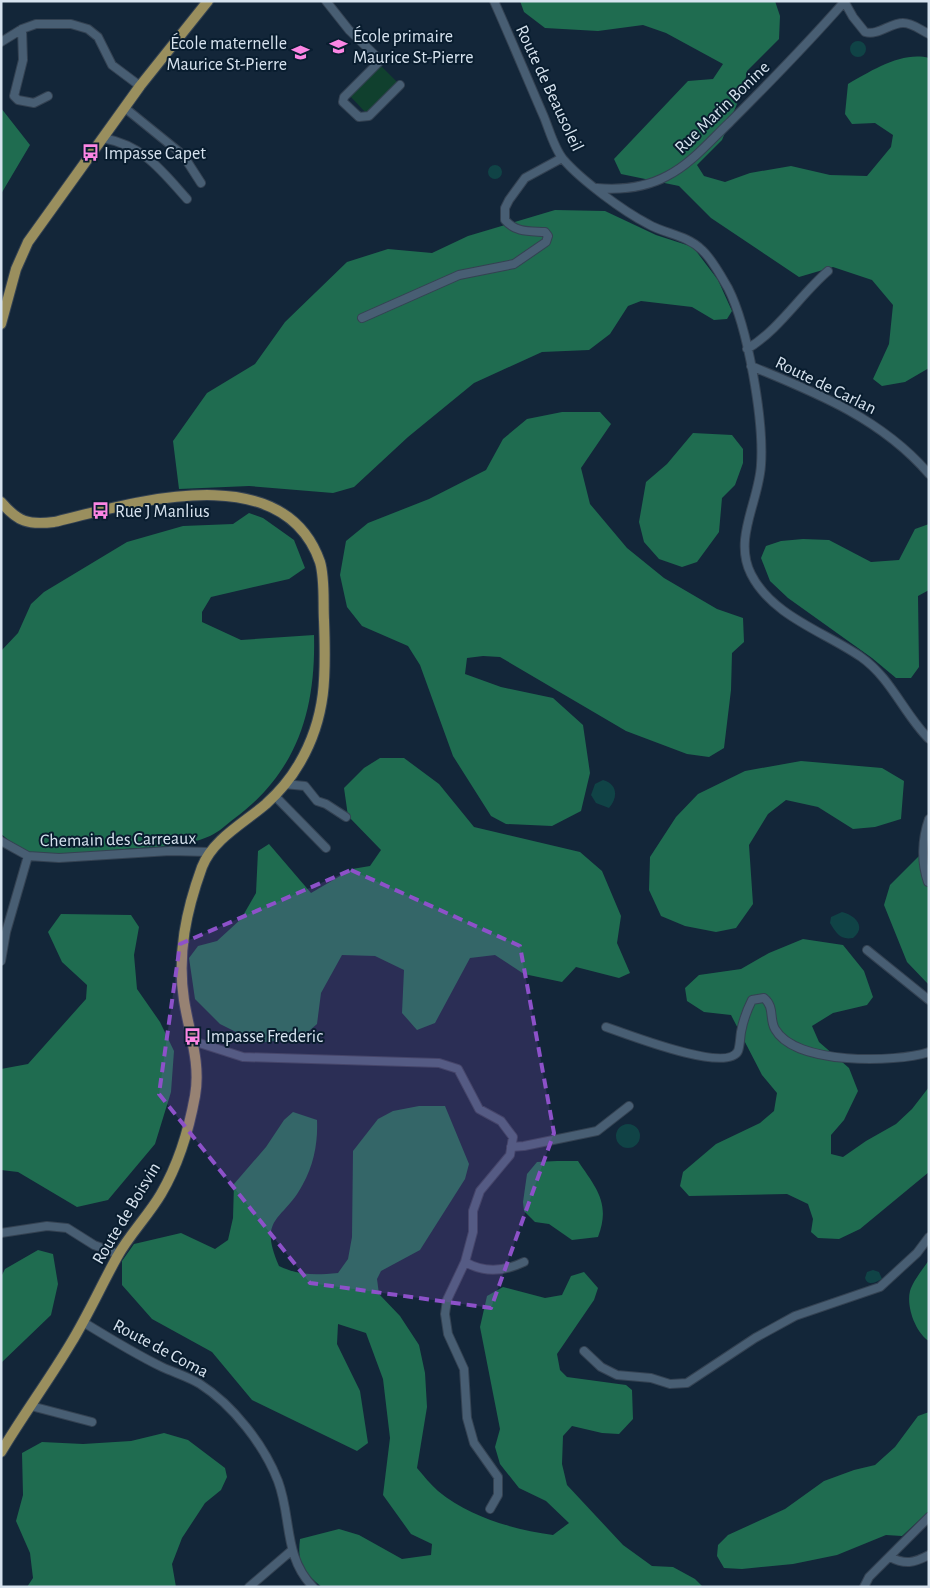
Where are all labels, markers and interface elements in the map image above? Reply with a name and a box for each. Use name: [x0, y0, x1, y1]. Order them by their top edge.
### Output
street label: Route de Beausoleil: [512, 23, 586, 154]
place label: École primaire Maurice St-Pierre: [353, 25, 474, 67]
place label: École maternelle Maurice St-Pierre: [166, 32, 287, 74]
school or university icon: École primaire Maurice St-Pierre: [329, 36, 349, 56]
school or university icon: École maternelle Maurice St-Pierre: [291, 43, 311, 63]
street label: Rue Marin Bonine: [672, 58, 774, 157]
bus stop icon: Impasse Capet: [80, 143, 100, 163]
place label: Impasse Capet: [104, 145, 206, 163]
street label: Route de Carlan: [772, 354, 879, 418]
bus stop icon: Rue J Manlius: [91, 501, 111, 521]
place label: Rue J Manlius: [115, 503, 210, 521]
street label: Chemain des Carreaux: [40, 830, 196, 850]
bus stop icon: Impasse Frederic: [182, 1026, 202, 1046]
place label: Impasse Frederic: [206, 1028, 323, 1046]
street label: Route de Boisvin: [89, 1159, 164, 1268]
street label: Route de Coma: [110, 1316, 211, 1381]

